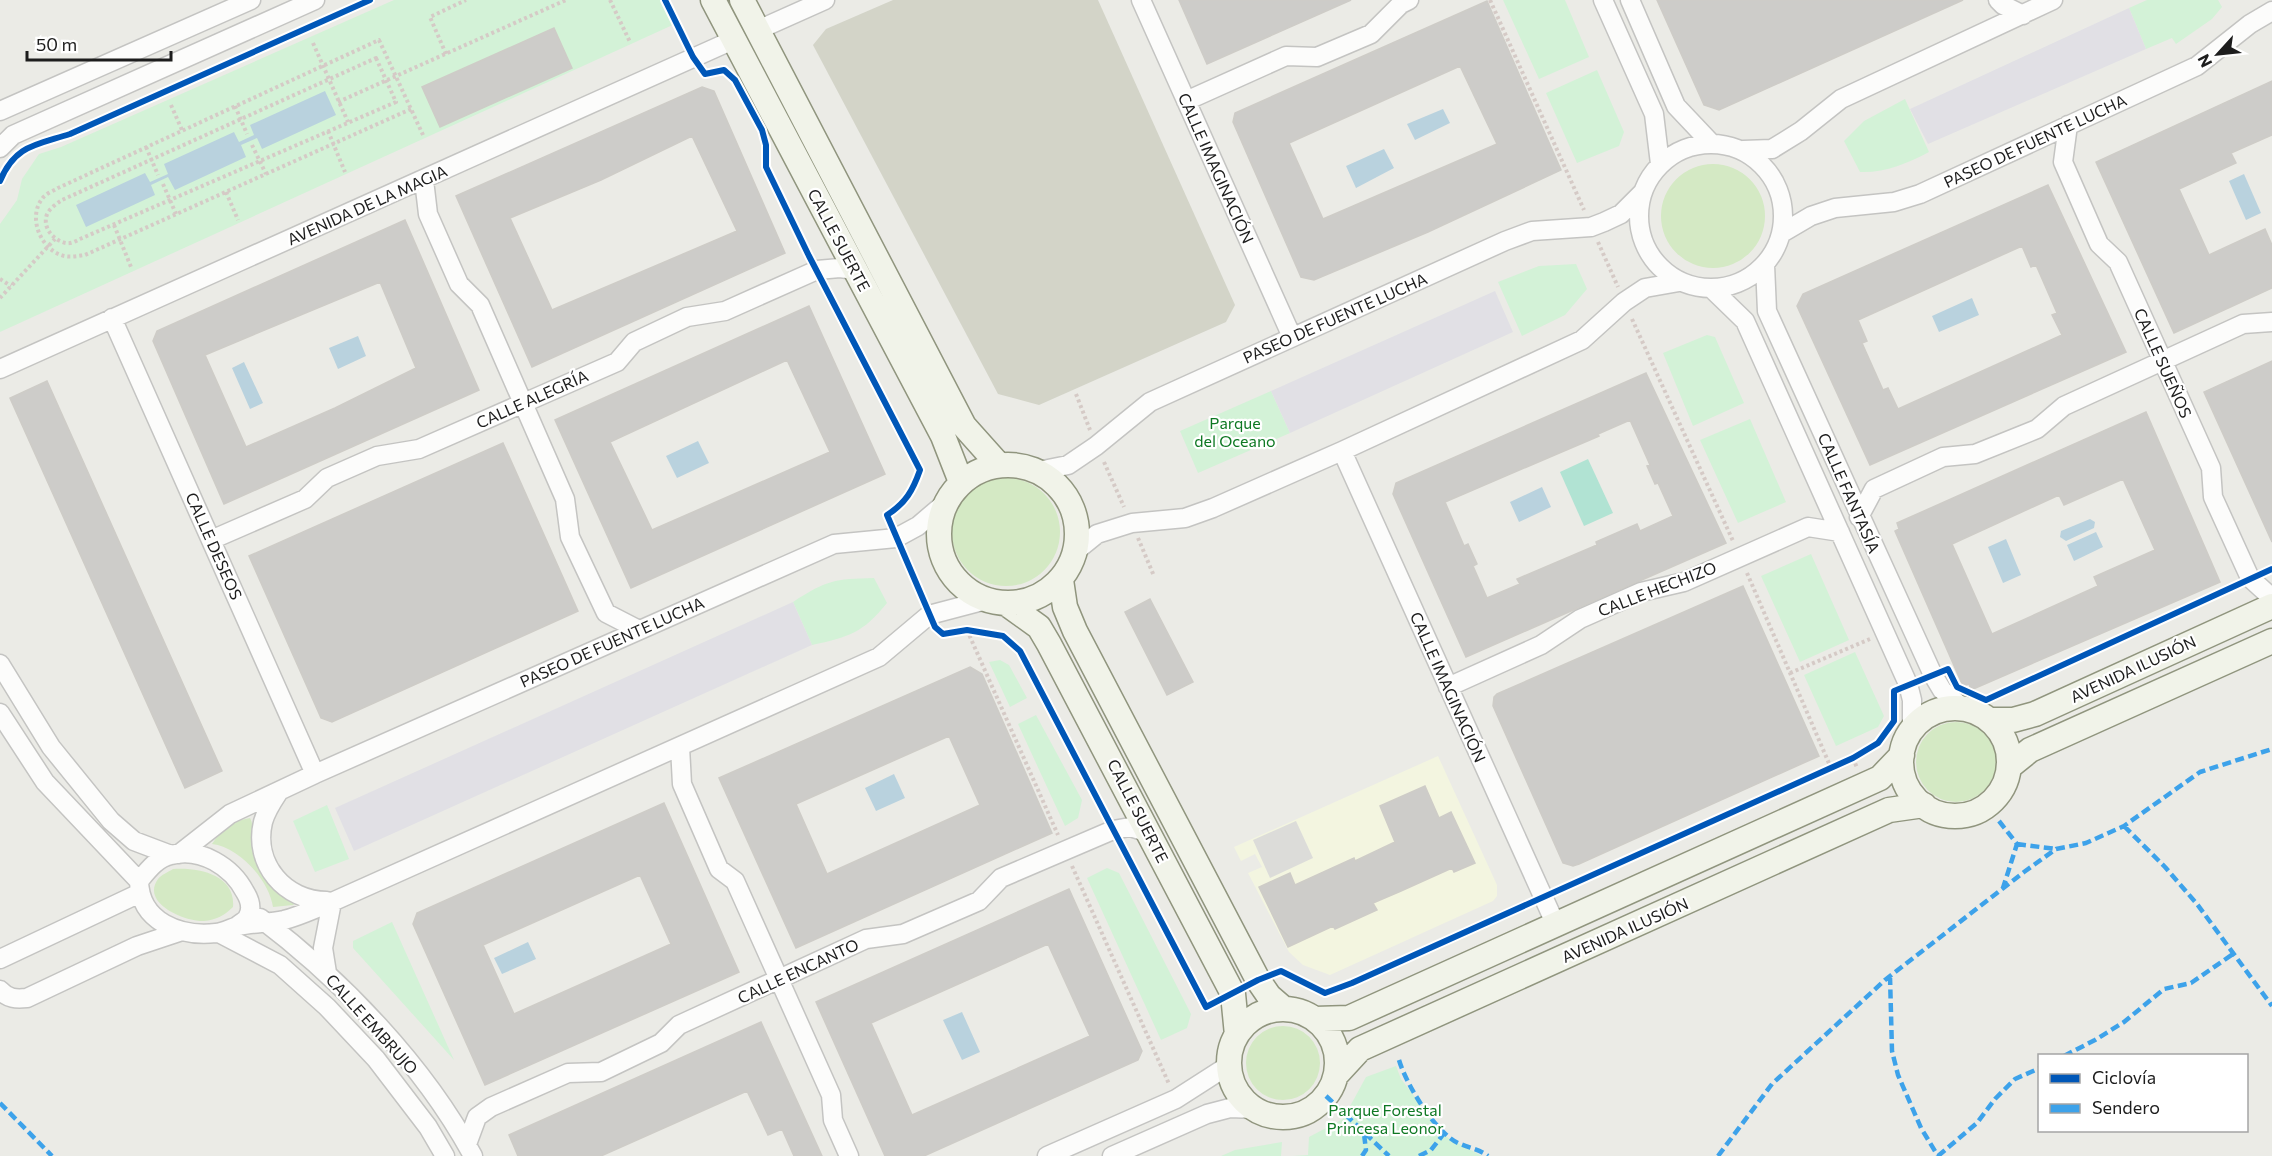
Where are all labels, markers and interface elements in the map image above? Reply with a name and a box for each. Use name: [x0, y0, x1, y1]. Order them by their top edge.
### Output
scale bar: [27, 24, 171, 62]
north arrow: [2188, 24, 2248, 84]
text: 50 m: [36, 33, 77, 55]
text: N: [2193, 51, 2215, 71]
street label: CALLE IMAGINACIÓN: [1175, 90, 1258, 246]
street label: PASEO DE FUENTE LUCHA: [1940, 90, 2129, 191]
street label: AVENIDA DE LA MAGIA: [284, 161, 450, 248]
street label: CALLE SUERTE: [804, 185, 874, 294]
street label: PASEO DE FUENTE LUCHA: [1240, 268, 1430, 367]
street label: CALLE SUEÑOS: [2131, 305, 2196, 421]
street label: CALLE ALEGRÍA: [473, 365, 591, 432]
park label: Parque del Oceano: [1194, 413, 1276, 450]
street label: CALLE FANTASÍA: [1814, 430, 1884, 556]
street label: CALLE DESEOS: [182, 489, 247, 602]
street label: CALLE HECHIZO: [1595, 557, 1719, 620]
street label: PASEO DE FUENTE LUCHA: [517, 592, 707, 691]
street label: CALLE IMAGINACIÓN: [1407, 609, 1490, 765]
street label: AVENIDA ILUSIÓN: [2067, 631, 2199, 706]
street label: CALLE SUERTE: [1104, 756, 1173, 866]
street label: AVENIDA ILUSIÓN: [1559, 893, 1691, 966]
street label: CALLE ENCANTO: [734, 934, 861, 1007]
street label: CALLE EMBRUJO: [323, 970, 422, 1078]
legend: [2038, 1054, 2248, 1132]
text: Ciclovía: [2092, 1066, 2156, 1088]
text: Sendero: [2092, 1096, 2160, 1118]
park label: Parque Forestal Princesa Leonor: [1326, 1100, 1444, 1137]

